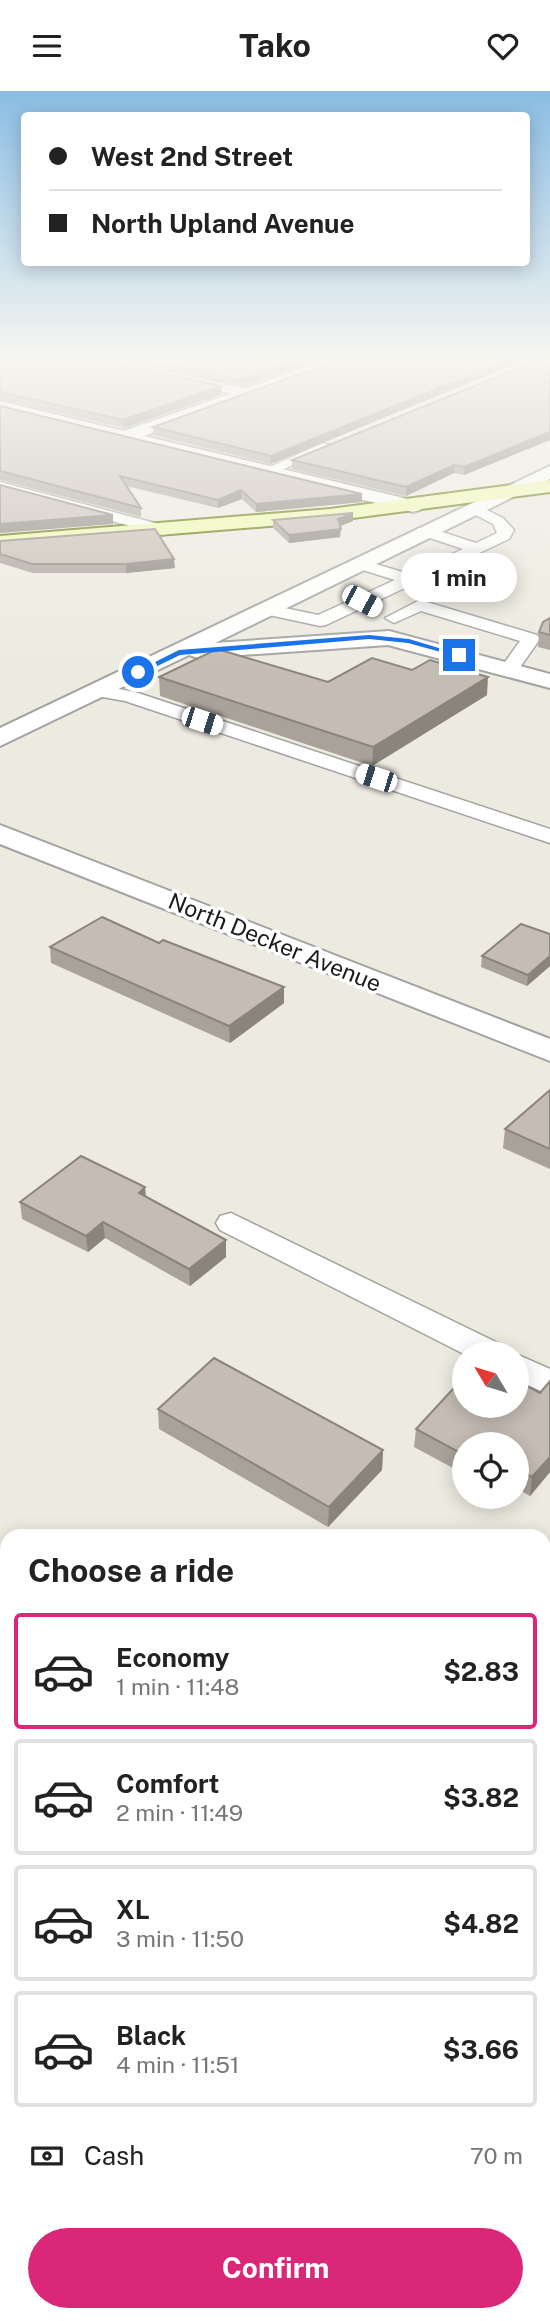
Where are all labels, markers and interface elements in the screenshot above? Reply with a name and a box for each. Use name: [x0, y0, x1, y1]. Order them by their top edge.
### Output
icon: menu: [28, 27, 66, 65]
text: Tako: [239, 27, 311, 64]
icon: heart: [484, 27, 522, 65]
text: West 2nd Street: [91, 141, 293, 172]
text: North Upland Avenue: [91, 208, 355, 239]
callout: 1 min: [401, 553, 517, 603]
text: 1 min: [431, 564, 487, 591]
car: [339, 582, 386, 620]
route end: [443, 639, 475, 671]
route start: [122, 656, 154, 688]
car: [179, 705, 226, 737]
car: [353, 762, 400, 794]
street label: North Decker Avenue: [165, 887, 385, 997]
north arrow: [452, 1341, 528, 1417]
map controls: [452, 1341, 529, 1509]
button: locate: [452, 1432, 529, 1509]
text: Choose a ride: [28, 1552, 234, 1589]
icon: car: [32, 1640, 95, 1703]
text: Economy: [116, 1642, 229, 1673]
text: $2.83: [443, 1656, 519, 1687]
text: 1 min · 11:48: [116, 1673, 239, 1700]
icon: car: [32, 1766, 95, 1829]
text: Comfort: [116, 1768, 219, 1799]
text: $3.82: [443, 1782, 519, 1813]
text: 2 min · 11:49: [116, 1799, 243, 1826]
icon: car: [32, 1892, 95, 1955]
text: XL: [116, 1894, 150, 1925]
text: $4.82: [443, 1908, 519, 1939]
text: 3 min · 11:50: [116, 1925, 244, 1952]
icon: car: [32, 2018, 95, 2081]
text: Black: [116, 2020, 186, 2051]
text: $3.66: [443, 2034, 519, 2065]
text: 4 min · 11:51: [116, 2051, 239, 2078]
icon: cash: [28, 2137, 66, 2175]
text: Cash: [84, 2140, 144, 2171]
text: 70 m: [470, 2142, 523, 2169]
button: Confirm: [28, 2228, 523, 2308]

